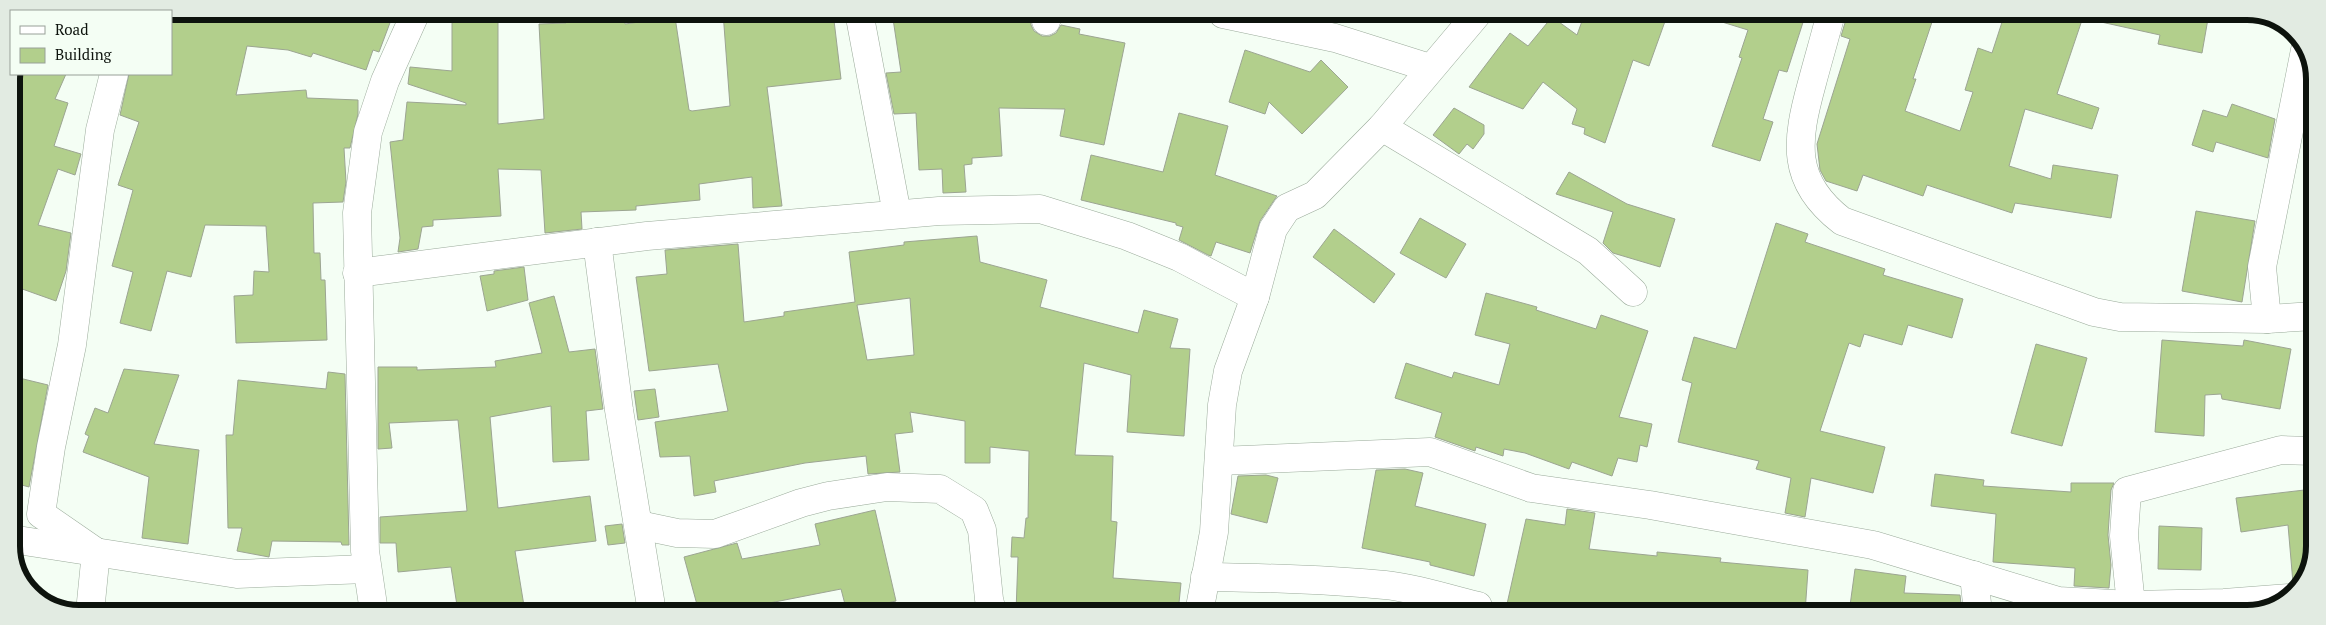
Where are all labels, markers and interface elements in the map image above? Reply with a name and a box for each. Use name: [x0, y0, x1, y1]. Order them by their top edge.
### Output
legend: [10, 10, 172, 75]
text: Road: [55, 19, 88, 39]
text: Building: [55, 44, 113, 64]

